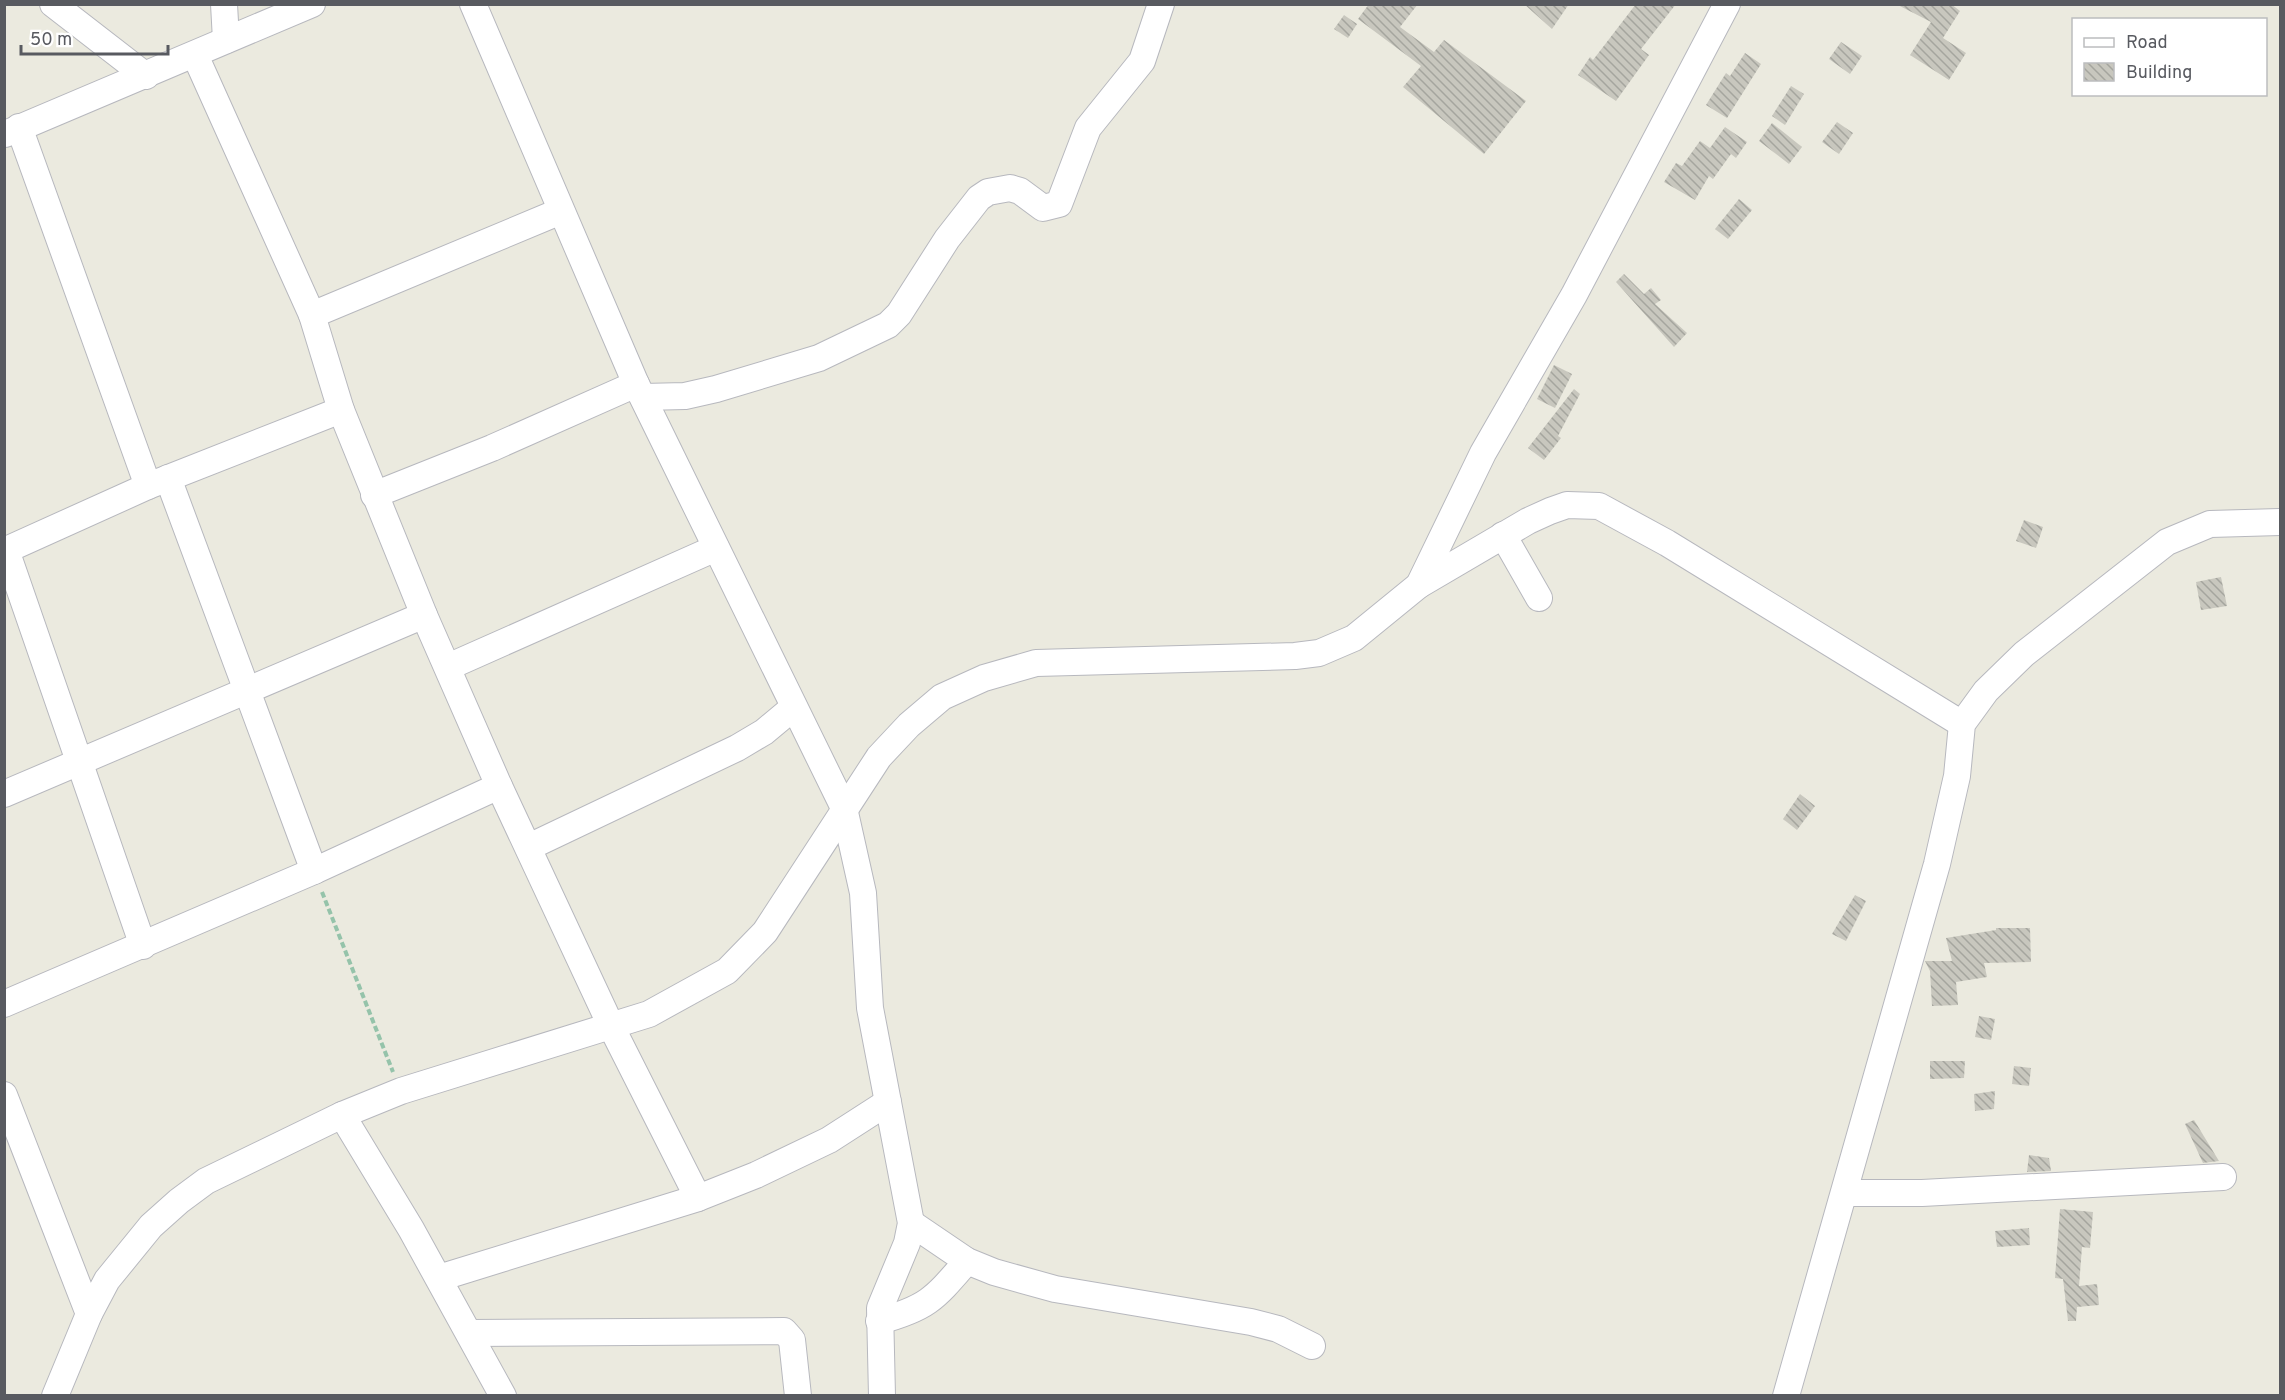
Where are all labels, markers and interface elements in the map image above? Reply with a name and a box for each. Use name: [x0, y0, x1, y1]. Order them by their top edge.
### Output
scale bar: [21, 18, 168, 56]
legend: [2072, 18, 2267, 96]
text: 50 m: [30, 29, 72, 52]
text: Road: [2126, 32, 2168, 55]
text: Building: [2126, 62, 2192, 85]

